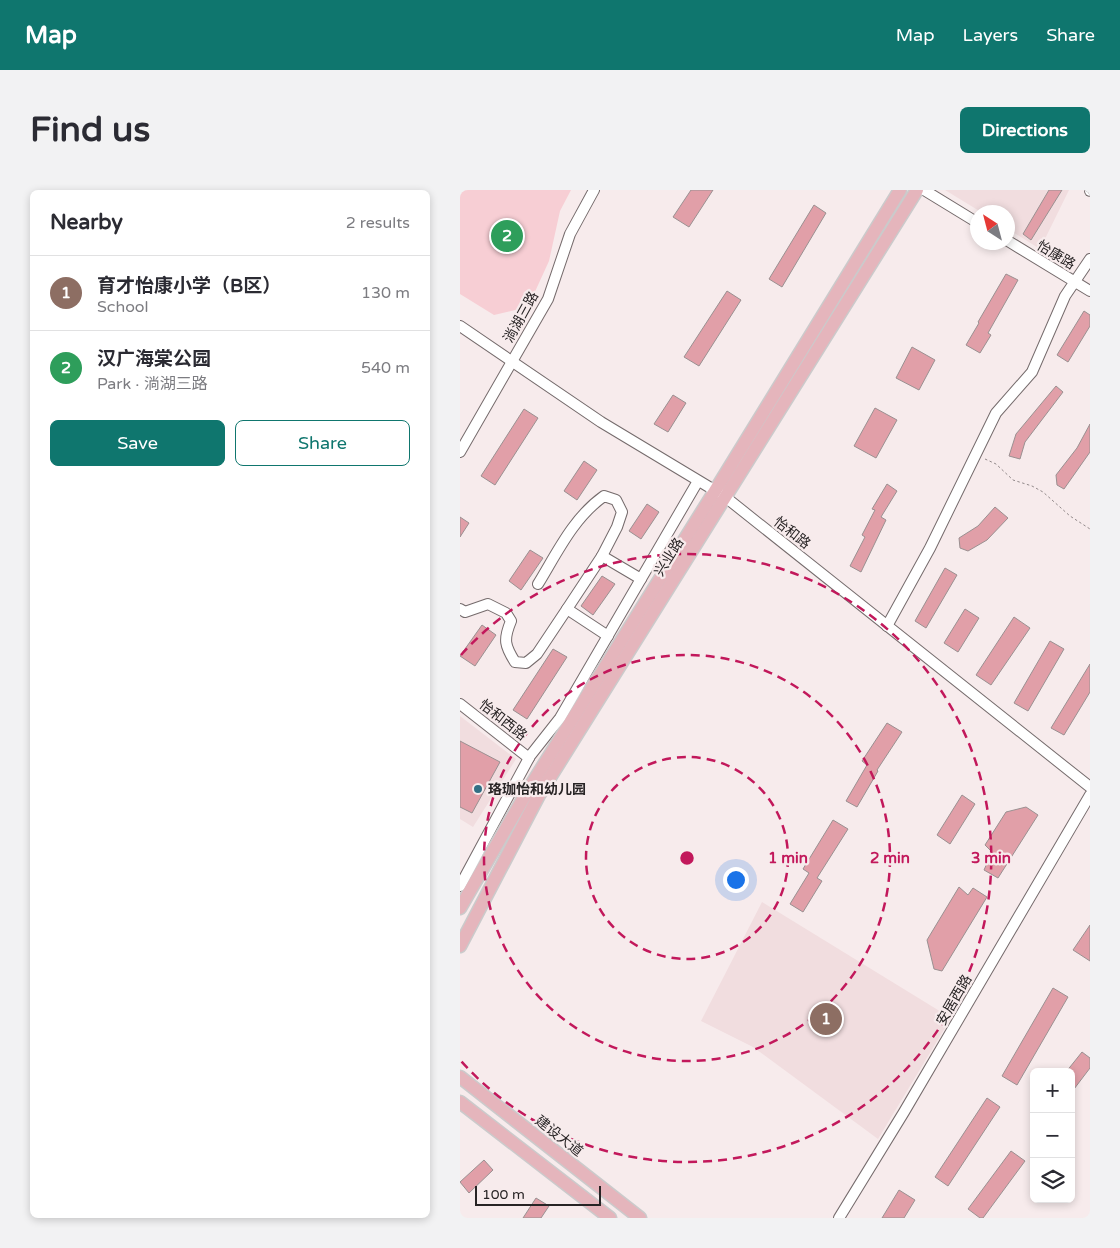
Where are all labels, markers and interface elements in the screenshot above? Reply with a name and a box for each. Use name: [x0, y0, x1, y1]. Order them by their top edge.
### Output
text: Map: [25, 21, 77, 50]
text: Map: [896, 24, 935, 46]
text: Layers: [963, 24, 1018, 46]
text: Share: [1046, 24, 1095, 46]
button: Directions: [960, 107, 1090, 153]
text: Find us: [30, 109, 150, 151]
north arrow: [970, 205, 1015, 250]
text: Nearby: [50, 210, 123, 235]
text: 2 results: [346, 213, 410, 233]
pin: 2: [491, 217, 523, 255]
street label: 怡康路: [1034, 237, 1078, 273]
text: 育才怡康小学（B区）: [97, 275, 281, 297]
text: 1: [61, 283, 71, 303]
text: 130 m: [361, 283, 410, 303]
street label: 淌湖三路: [500, 288, 542, 346]
text: School: [97, 297, 149, 317]
text: 汉广海棠公园: [97, 348, 211, 370]
text: 2: [61, 358, 71, 378]
text: 540 m: [361, 358, 410, 378]
text: Park · 淌湖三路: [97, 374, 208, 394]
button: Save: [50, 420, 225, 466]
button: Share: [235, 420, 410, 466]
street label: 怡和路: [770, 513, 814, 553]
street label: 兴业路: [651, 535, 687, 579]
street label: 怡和西路: [476, 696, 530, 744]
place label: 珞珈怡和幼儿园: [488, 781, 586, 798]
marker: 珞珈怡和幼儿园: [472, 783, 484, 795]
centre of rings: [678, 849, 696, 867]
text: 1 min: [768, 849, 808, 867]
text: 2 min: [870, 849, 910, 867]
text: 3 min: [971, 849, 1011, 867]
your location: [723, 867, 749, 893]
street label: 安居西路: [933, 972, 975, 1028]
pin: 1: [810, 1000, 842, 1038]
map controls: [1030, 1068, 1075, 1203]
button: +: [1030, 1068, 1075, 1113]
street label: 建设大道: [532, 1112, 586, 1160]
button: −: [1030, 1113, 1075, 1158]
button: layers: [1030, 1158, 1075, 1203]
scale bar: [475, 1183, 601, 1206]
text: 100 m: [482, 1186, 525, 1203]

